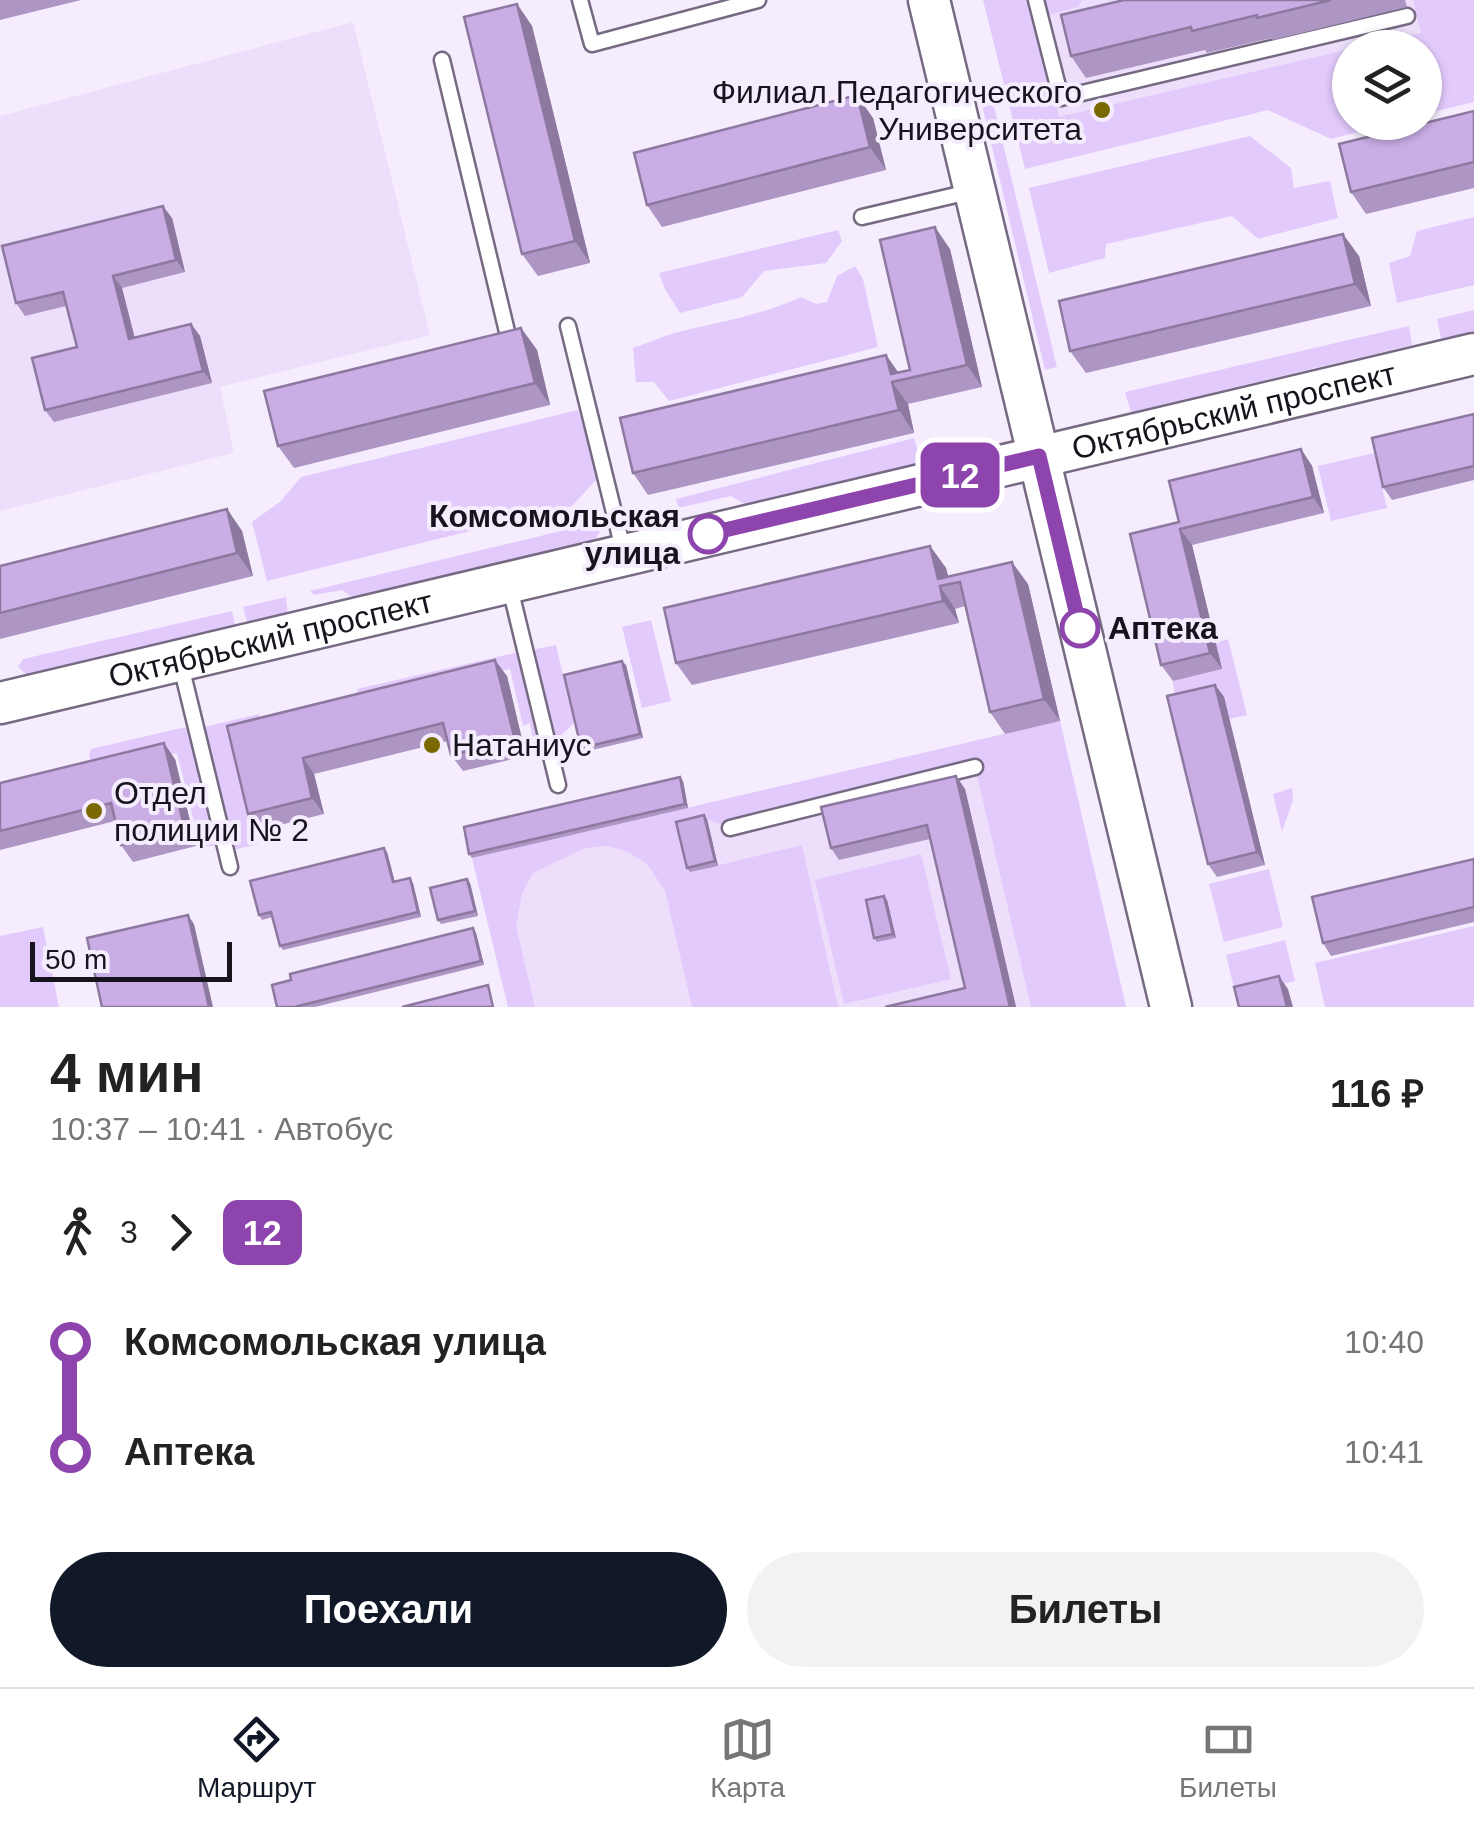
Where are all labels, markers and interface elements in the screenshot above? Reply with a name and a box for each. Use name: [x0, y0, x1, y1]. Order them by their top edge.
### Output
map controls: [1332, 30, 1442, 140]
button: layers: [1332, 30, 1442, 140]
place label: Филиал Педагогического Университета: [712, 74, 1082, 147]
marker: Филиал Педагогического Университета: [1091, 99, 1113, 121]
street label: Октябрьский проспект: [1068, 355, 1400, 467]
line badge: 12: [915, 442, 1005, 508]
text: 12: [941, 456, 979, 495]
place label: Комсомольская улица: [429, 498, 680, 571]
marker: Комсомольская улица: [689, 515, 727, 553]
street label: Октябрьский проспект: [105, 583, 436, 695]
marker: Аптека: [1061, 609, 1099, 647]
place label: Аптека: [1108, 610, 1218, 646]
place label: Натаниус: [452, 727, 591, 763]
marker: Натаниус: [421, 734, 443, 756]
place label: Отдел полиции № 2: [114, 775, 309, 848]
marker: Отдел полиции № 2: [83, 800, 105, 822]
scale bar: [30, 937, 232, 981]
text: 50 m: [45, 944, 107, 975]
text: 4 мин: [50, 1042, 204, 1104]
text: 116 ₽: [1330, 1073, 1424, 1115]
text: 10:37 – 10:41 · Автобус: [50, 1111, 393, 1147]
icon: walk: [50, 1205, 105, 1260]
icon: forward: [153, 1205, 208, 1260]
text: 12: [243, 1213, 282, 1252]
text: 3: [120, 1214, 138, 1250]
text: Комсомольская улица: [124, 1321, 546, 1363]
text: 10:40: [1344, 1324, 1424, 1360]
text: Аптека: [124, 1431, 254, 1473]
text: 10:41: [1344, 1434, 1424, 1470]
button: Поехали: [50, 1552, 727, 1667]
button: Билеты: [747, 1552, 1424, 1667]
tab: Маршрут: [197, 1712, 316, 1804]
tab: Карта: [710, 1712, 785, 1804]
tab: Билеты: [1179, 1712, 1277, 1804]

